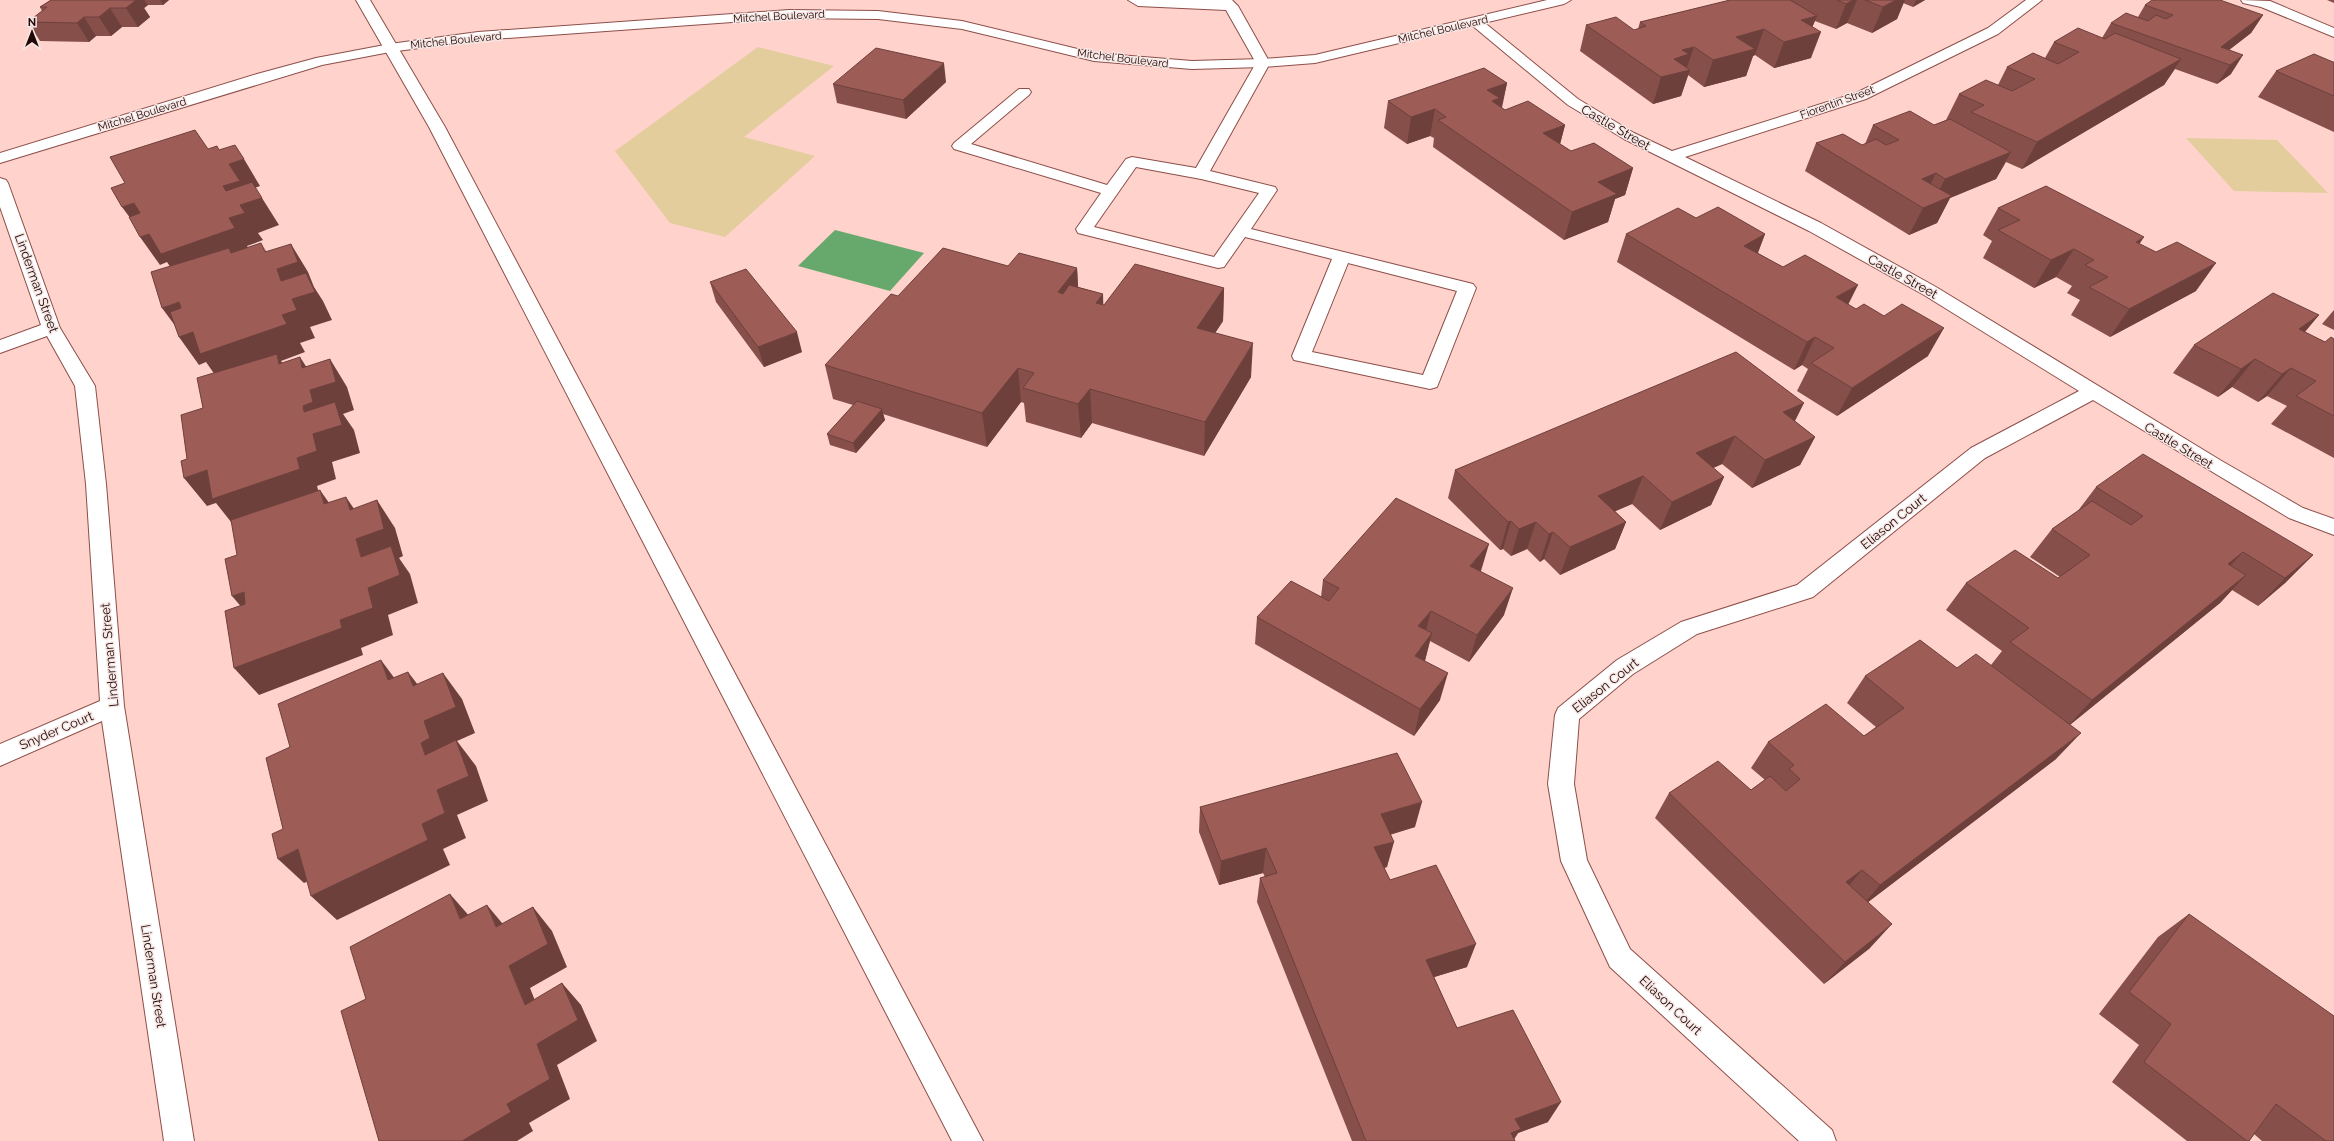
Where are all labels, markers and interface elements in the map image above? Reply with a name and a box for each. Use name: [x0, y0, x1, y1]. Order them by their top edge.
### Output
street label: Mitchel Boulevard: [733, 8, 825, 25]
north arrow: [12, 12, 52, 52]
street label: Mitchel Boulevard: [1397, 13, 1490, 46]
text: N: [28, 16, 36, 29]
street label: Mitchel Boulevard: [410, 29, 503, 52]
street label: Mitchel Boulevard: [1076, 46, 1170, 71]
street label: Fiorentin Street: [1798, 83, 1876, 122]
street label: Mitchel Boulevard: [96, 95, 188, 134]
street label: Castle Street: [1579, 102, 1653, 154]
street label: Linderman Street: [12, 232, 62, 335]
street label: Castle Street: [1865, 251, 1941, 302]
street label: Castle Street: [2142, 419, 2216, 472]
street label: Eliason Court: [1858, 490, 1929, 552]
street label: Linderman Street: [97, 602, 122, 708]
street label: Eliason Court: [1569, 655, 1642, 716]
street label: Snyder Court: [17, 708, 96, 753]
street label: Linderman Street: [138, 923, 169, 1029]
street label: Eliason Court: [1636, 973, 1705, 1038]

